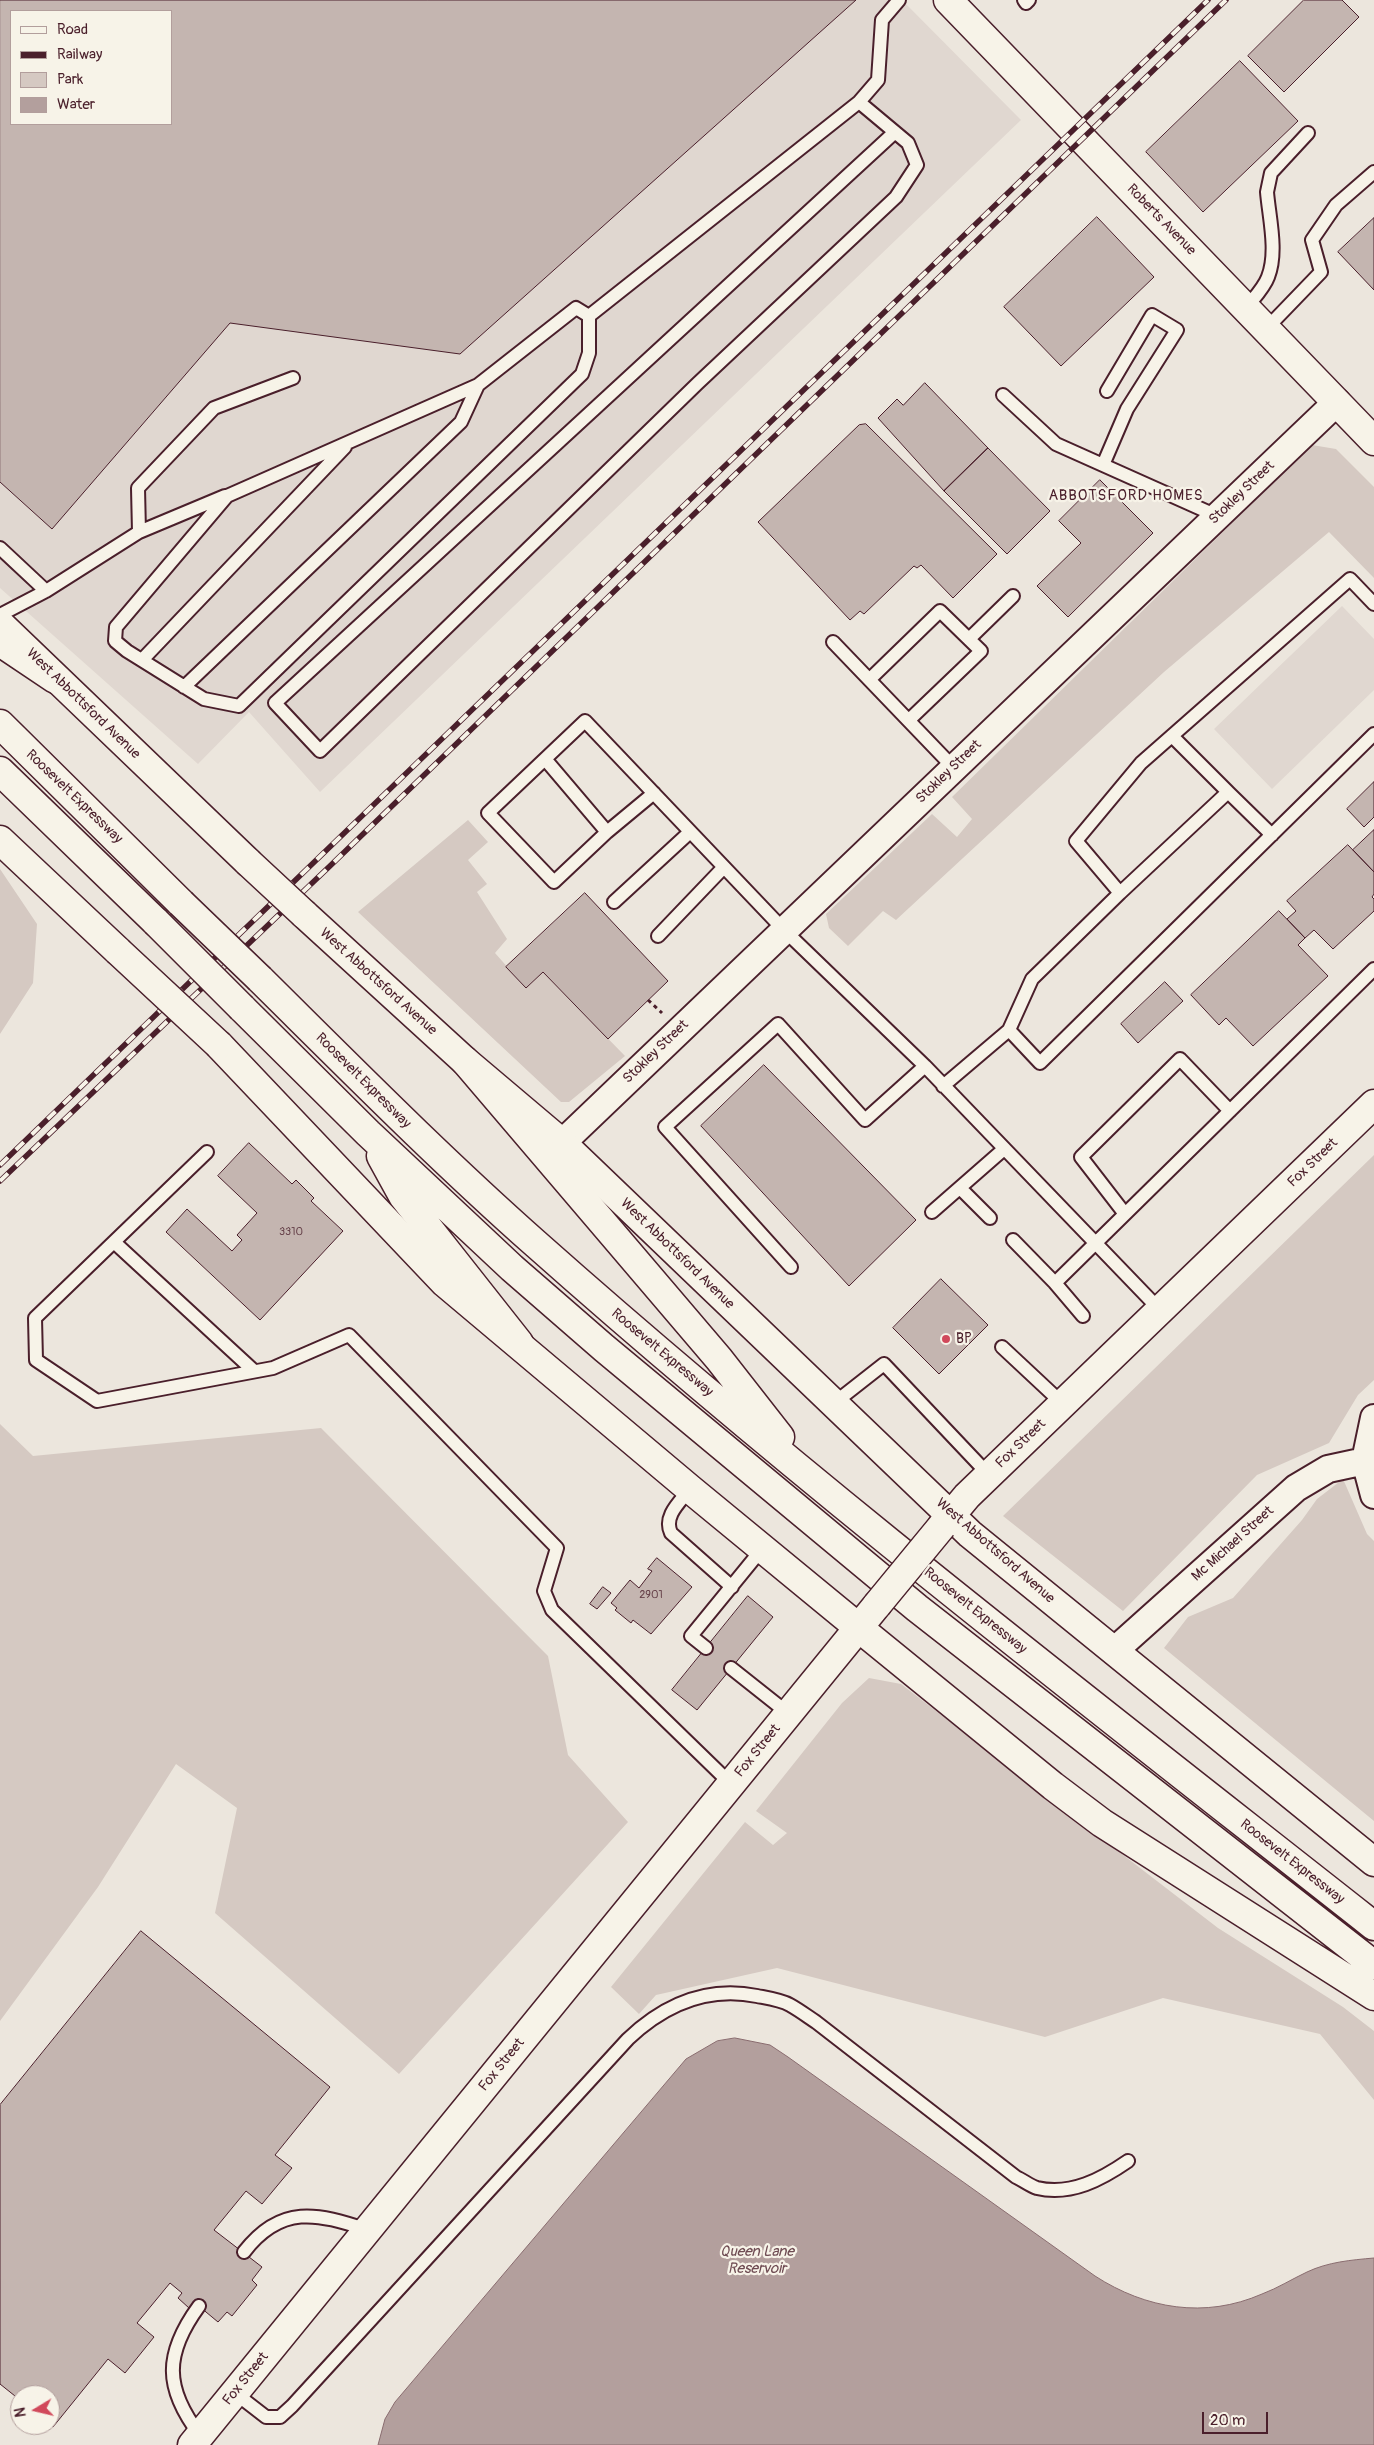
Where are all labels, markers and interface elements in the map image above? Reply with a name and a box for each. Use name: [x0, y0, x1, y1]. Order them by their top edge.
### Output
legend: [10, 10, 172, 125]
text: Road: [57, 20, 88, 39]
text: Railway: [57, 45, 102, 64]
text: Park: [57, 70, 83, 89]
text: Water: [57, 95, 95, 114]
street label: Roberts Avenue: [1123, 181, 1199, 259]
street label: Stokley Street: [1206, 458, 1278, 528]
district label: ABBOTSFORD HOMES: [1046, 487, 1206, 505]
street label: West Abbottsford Avenue: [23, 645, 143, 763]
street label: Stokley Street: [913, 737, 985, 807]
street label: Roosevelt Expressway: [22, 747, 126, 847]
street label: West Abbottsford Avenue: [316, 925, 440, 1039]
street label: Stokley Street: [620, 1017, 692, 1087]
street label: Roosevelt Expressway: [312, 1030, 414, 1132]
street label: Fox Street: [1284, 1135, 1342, 1191]
street label: West Abbottsford Avenue: [617, 1195, 737, 1313]
house number: 3310: [279, 1225, 303, 1239]
street label: Roosevelt Expressway: [608, 1305, 716, 1401]
place label: BP: [956, 1331, 972, 1347]
marker: BP: [940, 1333, 952, 1345]
street label: Fox Street: [992, 1416, 1050, 1472]
street label: West Abbottsford Avenue: [932, 1495, 1058, 1607]
street label: Mc Michael Street: [1189, 1503, 1277, 1585]
street label: Roosevelt Expressway: [920, 1564, 1030, 1658]
house number: 2901: [639, 1588, 663, 1602]
street label: Fox Street: [732, 1721, 784, 1781]
street label: Roosevelt Expressway: [1236, 1816, 1348, 1908]
street label: Fox Street: [476, 2035, 528, 2095]
water label: Queen Lane Reservoir: [720, 2243, 794, 2278]
street label: Fox Street: [220, 2349, 272, 2409]
north arrow: [10, 2385, 60, 2435]
scale bar: [1204, 2402, 1270, 2434]
text: N: [12, 2406, 30, 2418]
text: 20 m: [1210, 2411, 1245, 2430]

